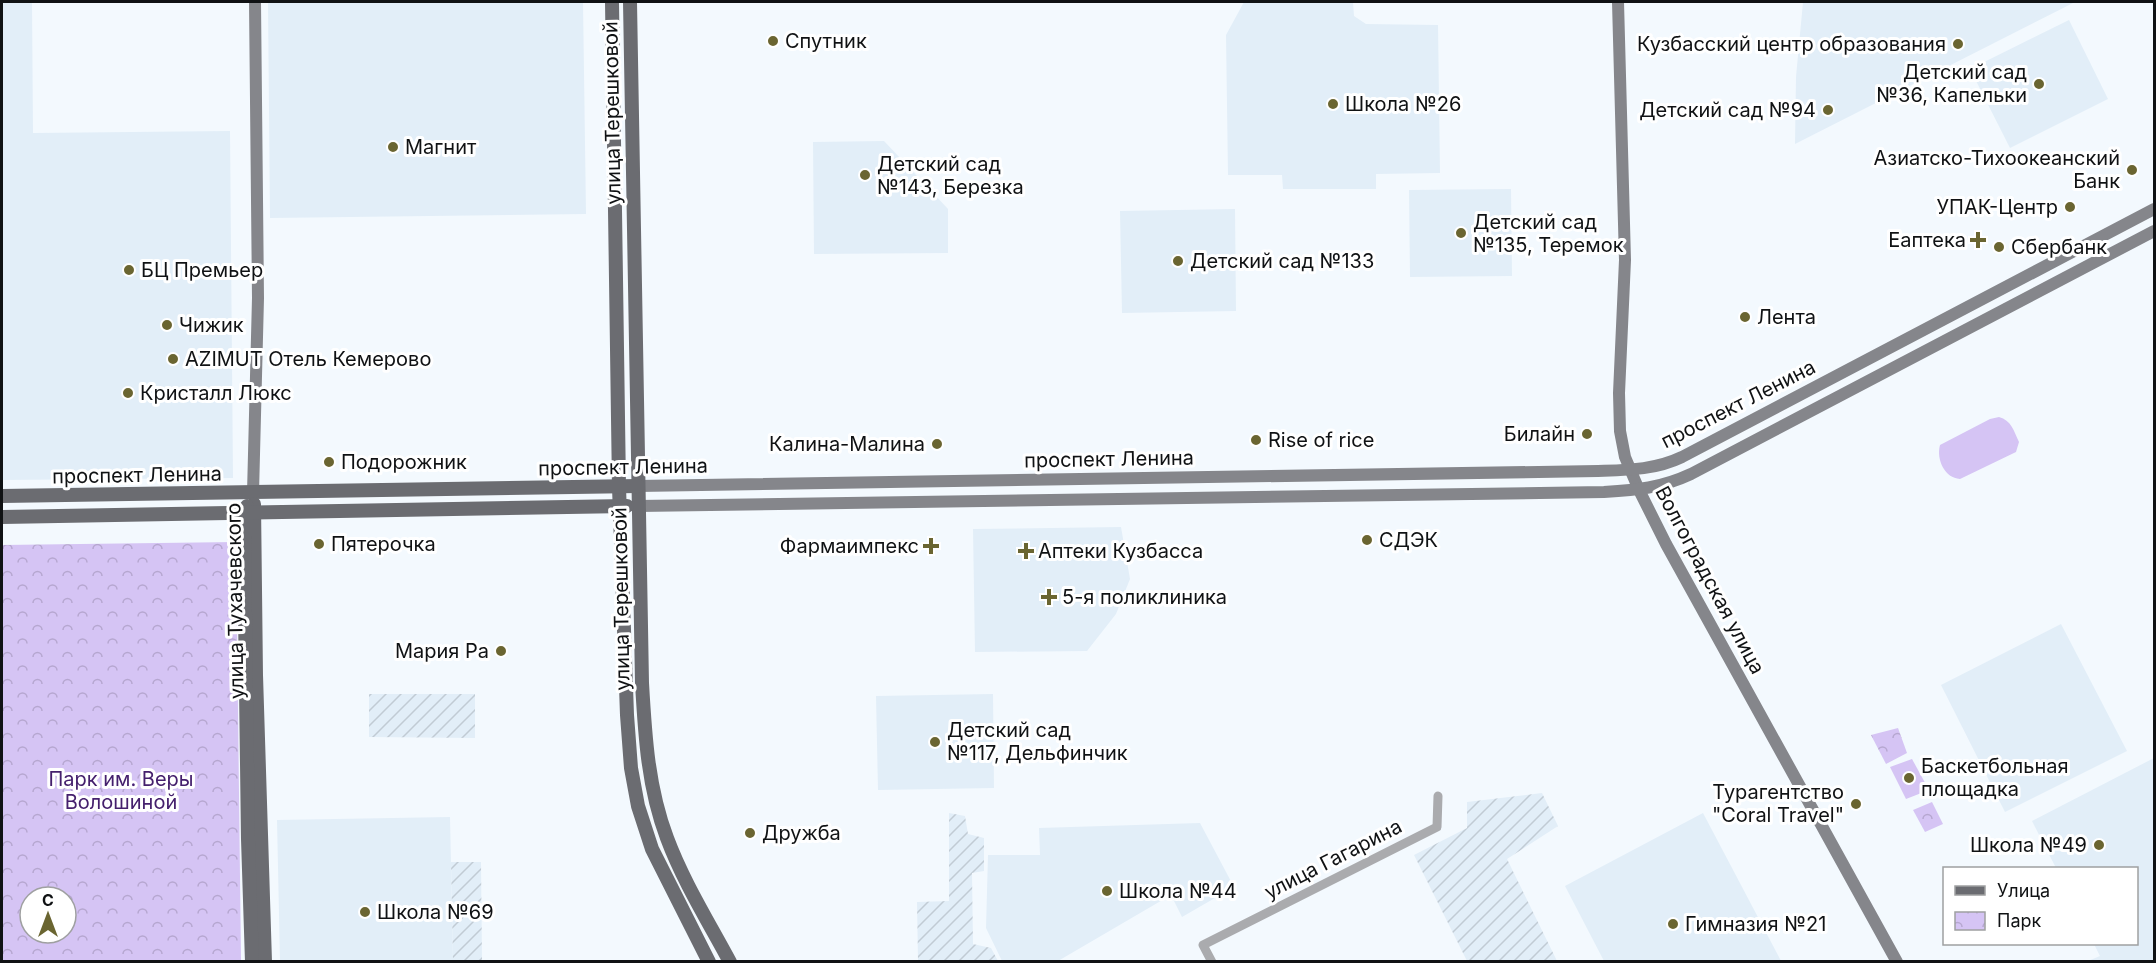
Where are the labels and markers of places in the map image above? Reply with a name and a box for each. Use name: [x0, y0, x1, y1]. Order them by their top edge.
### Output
place label: Спутник: [785, 29, 867, 53]
place label: Кузбасский центр образования: [1637, 32, 1946, 56]
marker: Спутник: [766, 34, 780, 48]
marker: Кузбасский центр образования: [1951, 37, 1965, 51]
place label: Детский сад №36, Капельки: [1876, 60, 2027, 107]
marker: Детский сад №36, Капельки: [2032, 77, 2046, 91]
place label: Школа №26: [1345, 92, 1461, 116]
marker: Школа №26: [1326, 97, 1340, 111]
place label: Детский сад №94: [1639, 98, 1816, 122]
marker: Детский сад №94: [1821, 103, 1835, 117]
place label: Магнит: [405, 135, 477, 159]
marker: Магнит: [386, 140, 400, 154]
place label: Азиатско-Тихоокеанский Банк: [1873, 146, 2120, 193]
place label: Детский сад №143, Березка: [877, 152, 1024, 199]
marker: Азиатско-Тихоокеанский Банк: [2125, 163, 2139, 177]
marker: Детский сад №143, Березка: [858, 168, 872, 182]
place label: УПАК-Центр: [1937, 195, 2058, 219]
marker: УПАК-Центр: [2063, 200, 2077, 214]
place label: Детский сад №135, Теремок: [1473, 210, 1624, 257]
marker: Детский сад №135, Теремок: [1454, 226, 1468, 240]
place label: Еаптека: [1888, 228, 1966, 252]
marker: Еаптека: [1971, 233, 1985, 247]
place label: Сбербанк: [2011, 235, 2107, 259]
marker: Сбербанк: [1992, 240, 2006, 254]
place label: Детский сад №133: [1190, 249, 1374, 273]
marker: Детский сад №133: [1171, 254, 1185, 268]
place label: БЦ Премьер: [141, 258, 263, 282]
marker: БЦ Премьер: [122, 263, 136, 277]
place label: Лента: [1757, 305, 1816, 329]
marker: Лента: [1738, 310, 1752, 324]
place label: Чижик: [179, 313, 244, 337]
marker: Чижик: [160, 318, 174, 332]
place label: AZIMUT Отель Кемерово: [185, 347, 431, 371]
marker: AZIMUT Отель Кемерово: [166, 352, 180, 366]
place label: Кристалл Люкс: [140, 381, 292, 405]
marker: Кристалл Люкс: [121, 386, 135, 400]
place label: Билайн: [1504, 422, 1575, 446]
marker: Билайн: [1580, 427, 1594, 441]
place label: Rise of rice: [1268, 428, 1374, 452]
place label: Калина-Малина: [769, 432, 925, 456]
marker: Rise of rice: [1249, 433, 1263, 447]
marker: Калина-Малина: [930, 437, 944, 451]
place label: Подорожник: [341, 450, 467, 474]
marker: Подорожник: [322, 455, 336, 469]
place label: СДЭК: [1379, 528, 1438, 552]
place label: Пятерочка: [331, 532, 436, 556]
marker: СДЭК: [1360, 533, 1374, 547]
place label: Фармаимпекс: [780, 534, 919, 558]
marker: Пятерочка: [312, 537, 326, 551]
marker: Фармаимпекс: [924, 539, 938, 553]
place label: Аптеки Кузбасса: [1038, 539, 1203, 563]
marker: Аптеки Кузбасса: [1019, 544, 1033, 558]
place label: 5-я поликлиника: [1062, 585, 1227, 609]
marker: 5-я поликлиника: [1040, 588, 1058, 606]
place label: Мария Ра: [395, 639, 489, 663]
marker: Мария Ра: [494, 644, 508, 658]
place label: Детский сад №117, Дельфинчик: [947, 718, 1128, 765]
marker: Детский сад №117, Дельфинчик: [928, 735, 942, 749]
place label: Баскетбольная площадка: [1921, 754, 2069, 801]
marker: Баскетбольная площадка: [1902, 771, 1916, 785]
place label: Турагентство "Coral Travel": [1712, 780, 1844, 827]
marker: Турагентство "Coral Travel": [1849, 797, 1863, 811]
place label: Дружба: [762, 821, 841, 845]
marker: Дружба: [743, 826, 757, 840]
place label: Школа №49: [1970, 833, 2087, 857]
marker: Школа №49: [2092, 838, 2106, 852]
place label: Школа №44: [1119, 879, 1237, 903]
marker: Школа №44: [1100, 884, 1114, 898]
place label: Школа №69: [377, 900, 494, 924]
marker: Школа №69: [358, 905, 372, 919]
place label: Гимназия №21: [1685, 912, 1826, 936]
marker: Гимназия №21: [1666, 917, 1680, 931]

